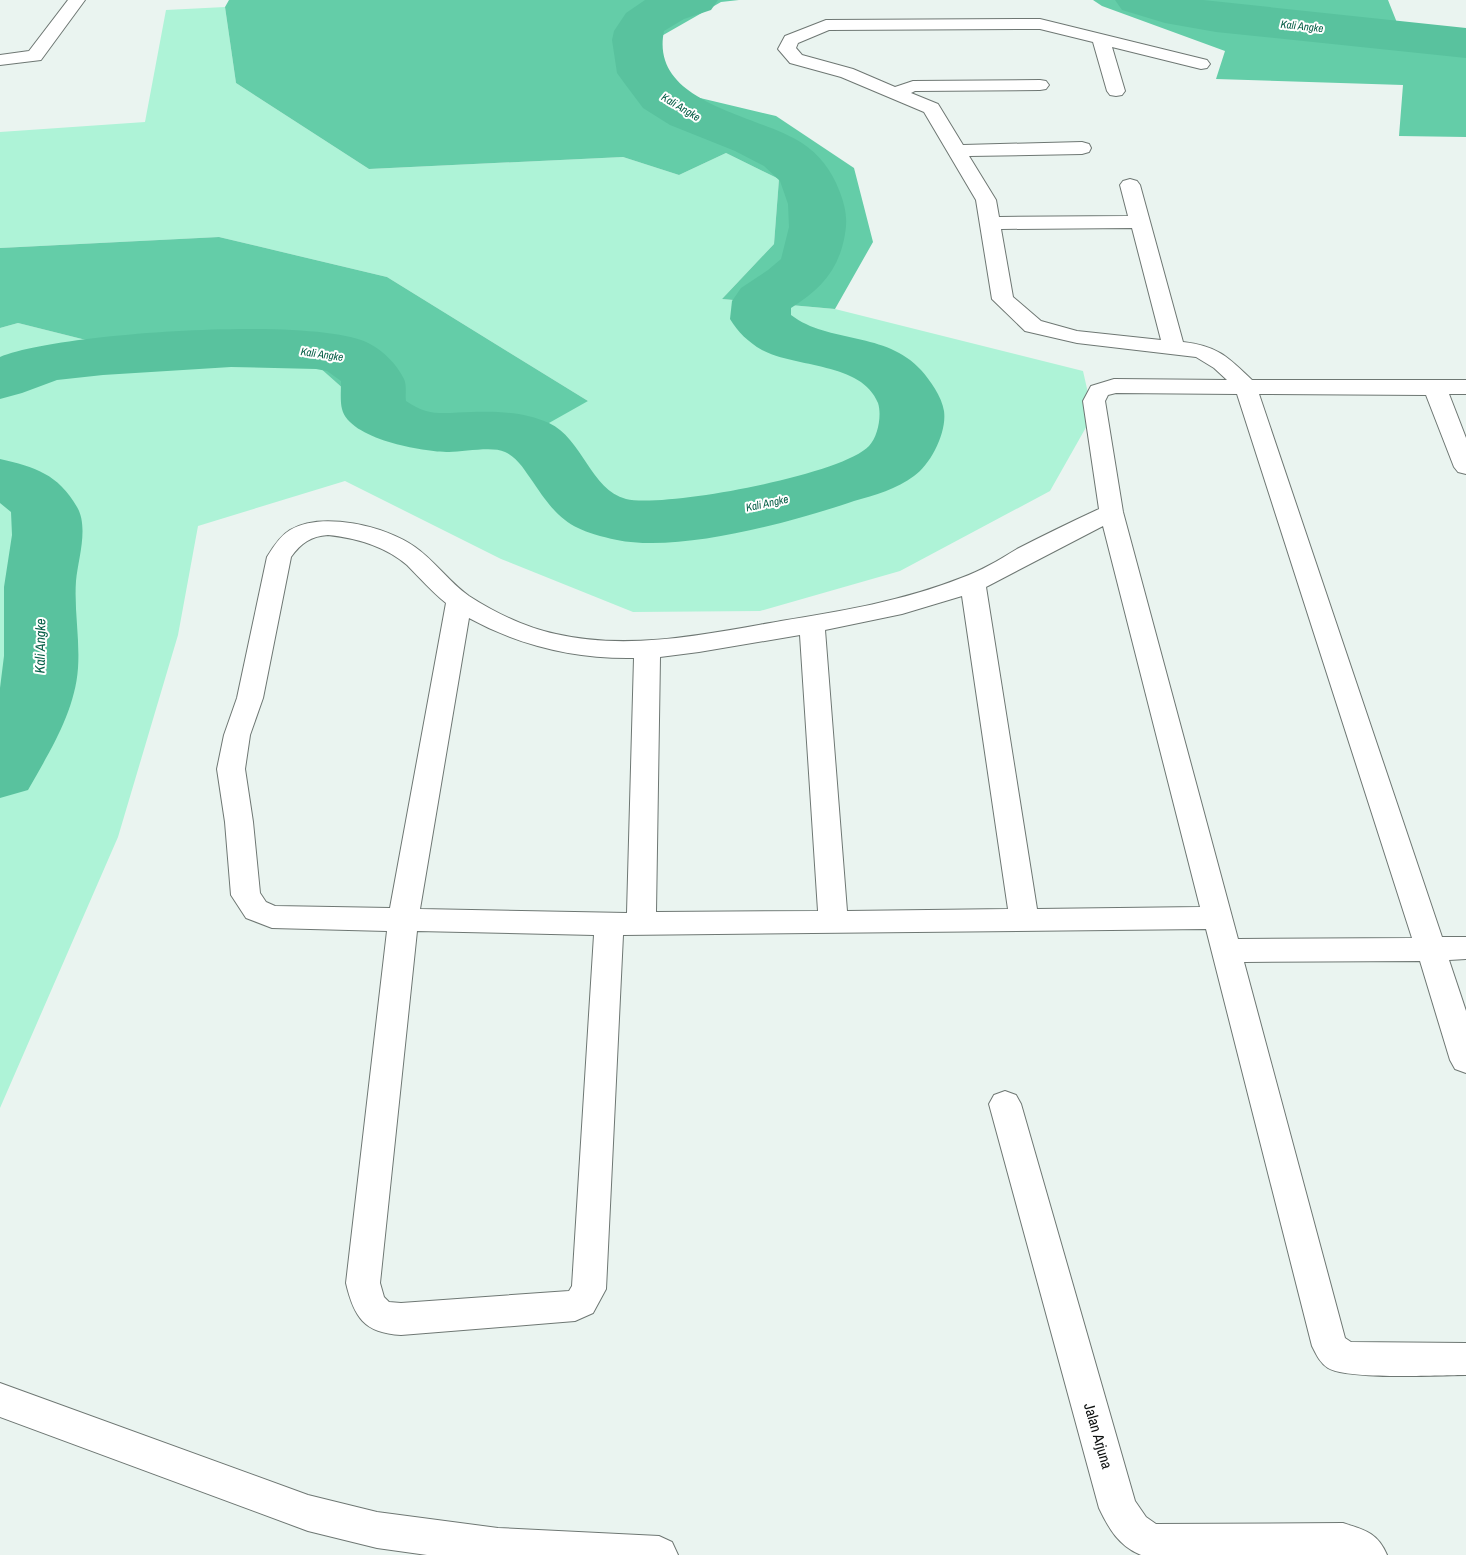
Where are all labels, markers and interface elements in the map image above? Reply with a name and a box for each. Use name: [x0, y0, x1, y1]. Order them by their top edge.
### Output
water label: Kali Angke: [1280, 17, 1324, 35]
water label: Kali Angke: [659, 90, 703, 124]
water label: Kali Angke: [300, 344, 344, 364]
water label: Kali Angke: [744, 492, 790, 514]
water label: Kali Angke: [31, 618, 49, 674]
street label: Jalan Arjuna: [1079, 1400, 1118, 1471]

